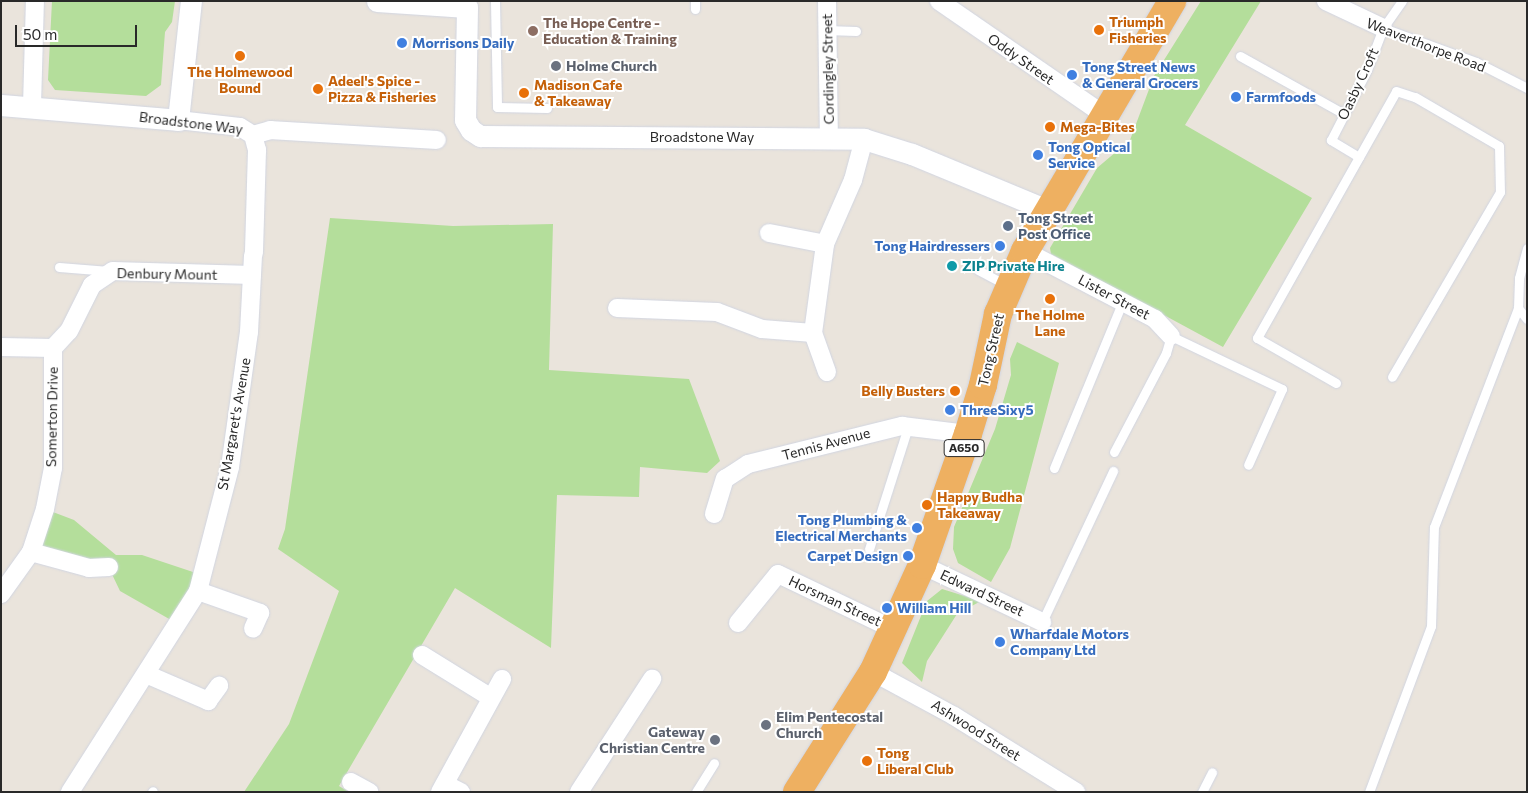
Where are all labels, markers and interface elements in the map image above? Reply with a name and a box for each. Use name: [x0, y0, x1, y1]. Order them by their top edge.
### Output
street label: Cordingley Street: [819, 13, 837, 125]
place label: Triumph Fisheries: [1109, 14, 1167, 46]
street label: Weaverthorpe Road: [1364, 14, 1488, 76]
scale bar: [18, 15, 140, 47]
place label: The Hope Centre - Education & Training: [543, 15, 677, 48]
marker: Triumph Fisheries: [1093, 24, 1105, 36]
text: 50 m: [23, 25, 57, 43]
marker: The Hope Centre - Education & Training: [527, 25, 539, 37]
street label: Oddy Street: [985, 30, 1057, 88]
place label: Morrisons Daily: [412, 35, 514, 51]
marker: Morrisons Daily: [396, 37, 408, 49]
street label: Oasby Croft: [1334, 45, 1382, 123]
marker: The Holmewood Bound: [234, 50, 246, 62]
place label: Holme Church: [566, 58, 657, 74]
place label: Tong Street News & General Grocers: [1082, 59, 1198, 92]
marker: Holme Church: [550, 60, 562, 72]
place label: The Holmewood Bound: [187, 64, 293, 96]
marker: Tong Street News & General Grocers: [1066, 69, 1078, 81]
place label: Adeel's Spice - Pizza & Fisheries: [328, 73, 436, 105]
place label: Madison Cafe & Takeaway: [534, 77, 622, 110]
marker: Adeel's Spice - Pizza & Fisheries: [312, 83, 324, 95]
marker: Madison Cafe & Takeaway: [518, 87, 530, 99]
place label: Farmfoods: [1246, 89, 1316, 105]
marker: Farmfoods: [1230, 91, 1242, 103]
street label: Broadstone Way: [138, 108, 244, 138]
place label: Mega-Bites: [1060, 119, 1135, 135]
marker: Mega-Bites: [1044, 121, 1056, 133]
street label: Broadstone Way: [650, 129, 754, 145]
place label: Tong Optical Service: [1048, 139, 1130, 172]
marker: Tong Optical Service: [1032, 149, 1044, 161]
place label: Tong Street Post Office: [1018, 210, 1093, 242]
marker: Tong Street Post Office: [1002, 220, 1014, 232]
place label: Tong Hairdressers: [874, 238, 990, 254]
marker: Tong Hairdressers: [994, 240, 1006, 252]
place label: ZIP Private Hire: [962, 258, 1065, 274]
marker: ZIP Private Hire: [946, 260, 958, 272]
street label: Denbury Mount: [117, 265, 217, 283]
street label: Lister Street: [1075, 271, 1153, 323]
marker: The Holme Lane: [1044, 293, 1056, 305]
place label: The Holme Lane: [1015, 307, 1085, 340]
street label: Tong Street: [974, 312, 1008, 388]
street label: St Margaret's Avenue: [214, 356, 254, 492]
street label: Somerton Drive: [43, 367, 61, 467]
place label: Belly Busters: [861, 383, 945, 399]
marker: Belly Busters: [949, 385, 961, 397]
place label: ThreeSixy5: [960, 402, 1034, 418]
marker: ThreeSixy5: [944, 404, 956, 416]
street label: Tennis Avenue: [780, 424, 872, 464]
road number: A650: [943, 438, 985, 458]
place label: Happy Budha Takeaway: [937, 489, 1023, 522]
marker: Happy Budha Takeaway: [921, 499, 933, 511]
place label: Tong Plumbing & Electrical Merchants: [775, 512, 907, 544]
marker: Tong Plumbing & Electrical Merchants: [911, 522, 923, 534]
place label: Carpet Design: [807, 548, 898, 564]
marker: Carpet Design: [902, 550, 914, 562]
street label: Edward Street: [937, 566, 1027, 620]
street label: Horsman Street: [786, 572, 884, 630]
place label: William Hill: [897, 600, 971, 616]
marker: William Hill: [881, 602, 893, 614]
place label: Wharfdale Motors Company Ltd: [1010, 626, 1129, 658]
marker: Wharfdale Motors Company Ltd: [994, 636, 1006, 648]
street label: Ashwood Street: [928, 696, 1024, 764]
place label: Elim Pentecostal Church: [776, 709, 883, 742]
marker: Elim Pentecostal Church: [760, 719, 772, 731]
place label: Gateway Christian Centre: [599, 724, 705, 756]
marker: Gateway Christian Centre: [709, 734, 721, 746]
place label: Tong Liberal Club: [877, 745, 954, 778]
marker: Tong Liberal Club: [861, 755, 873, 767]

